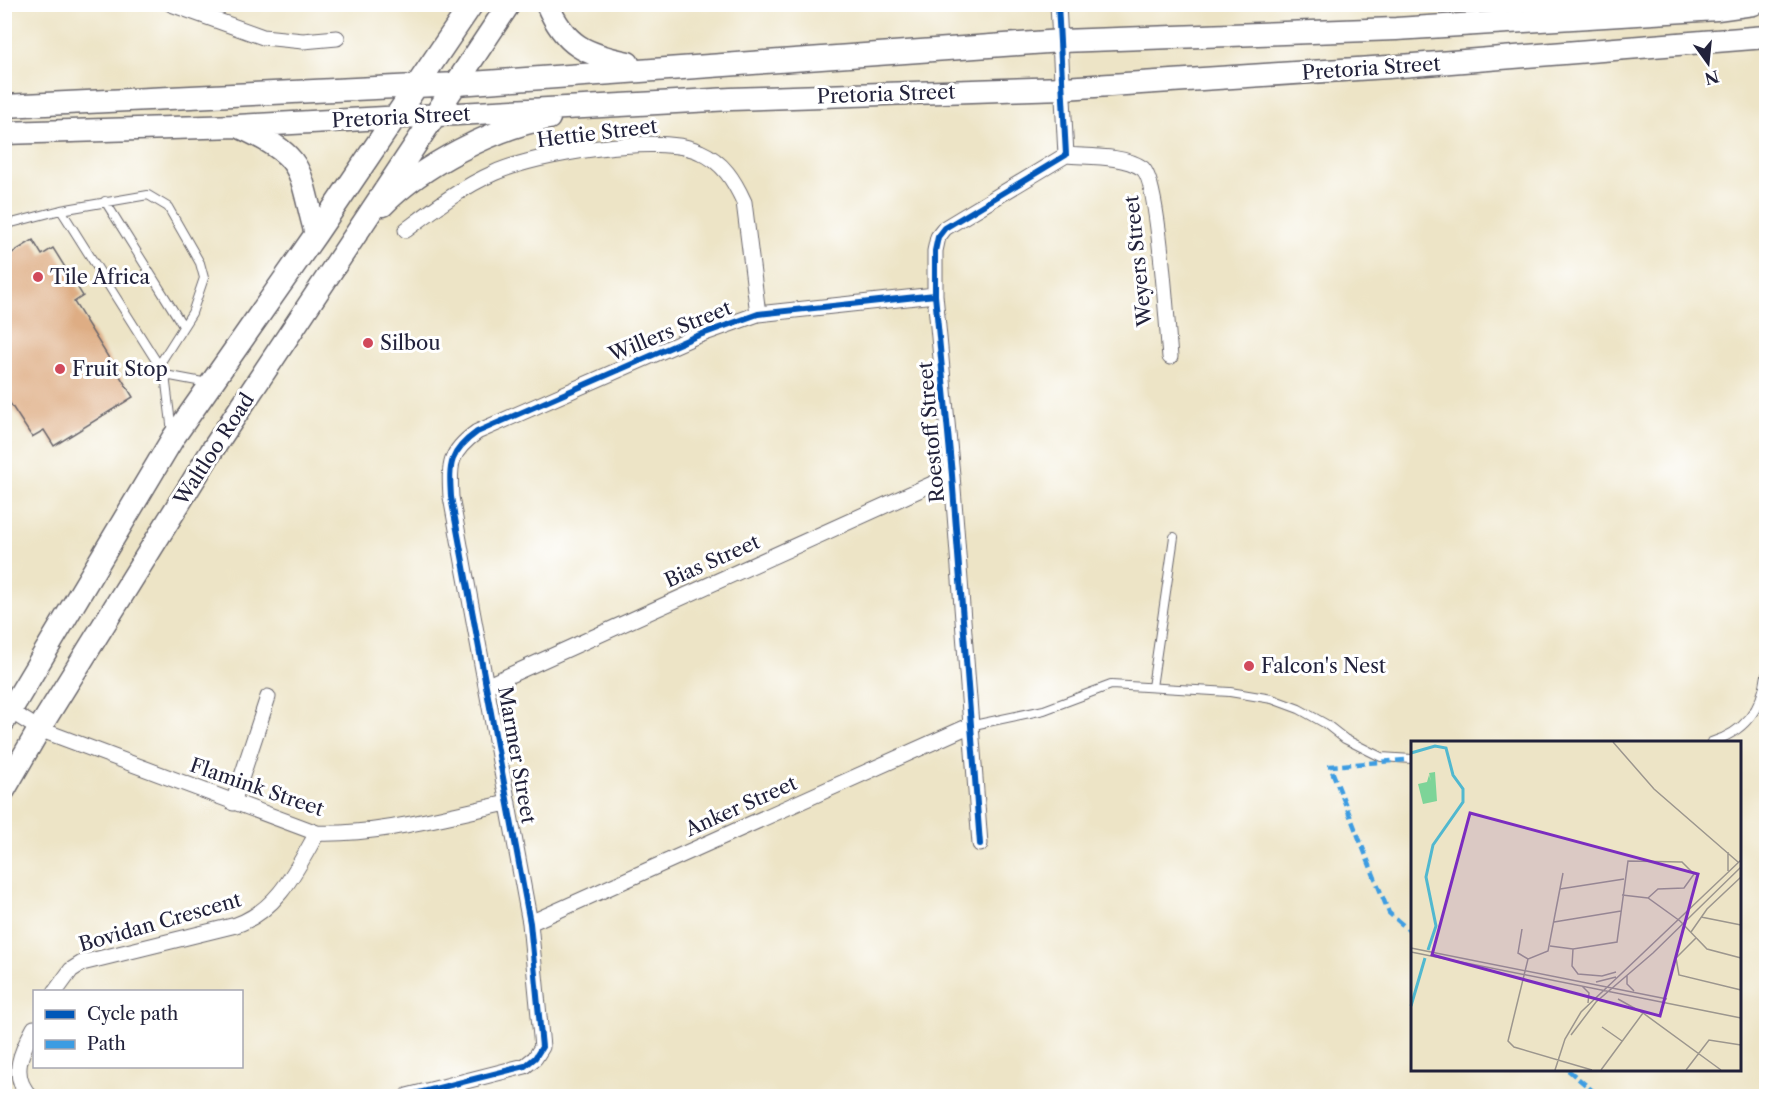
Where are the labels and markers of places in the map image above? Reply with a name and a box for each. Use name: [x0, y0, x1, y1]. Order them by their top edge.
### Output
place label: Tile Africa: [50, 265, 150, 289]
marker: Tile Africa: [31, 270, 45, 284]
place label: Silbou: [380, 331, 441, 355]
marker: Silbou: [361, 336, 375, 350]
place label: Fruit Stop: [72, 357, 168, 381]
marker: Fruit Stop: [53, 362, 67, 376]
place label: Falcon's Nest: [1261, 654, 1386, 678]
marker: Falcon's Nest: [1242, 659, 1256, 673]

